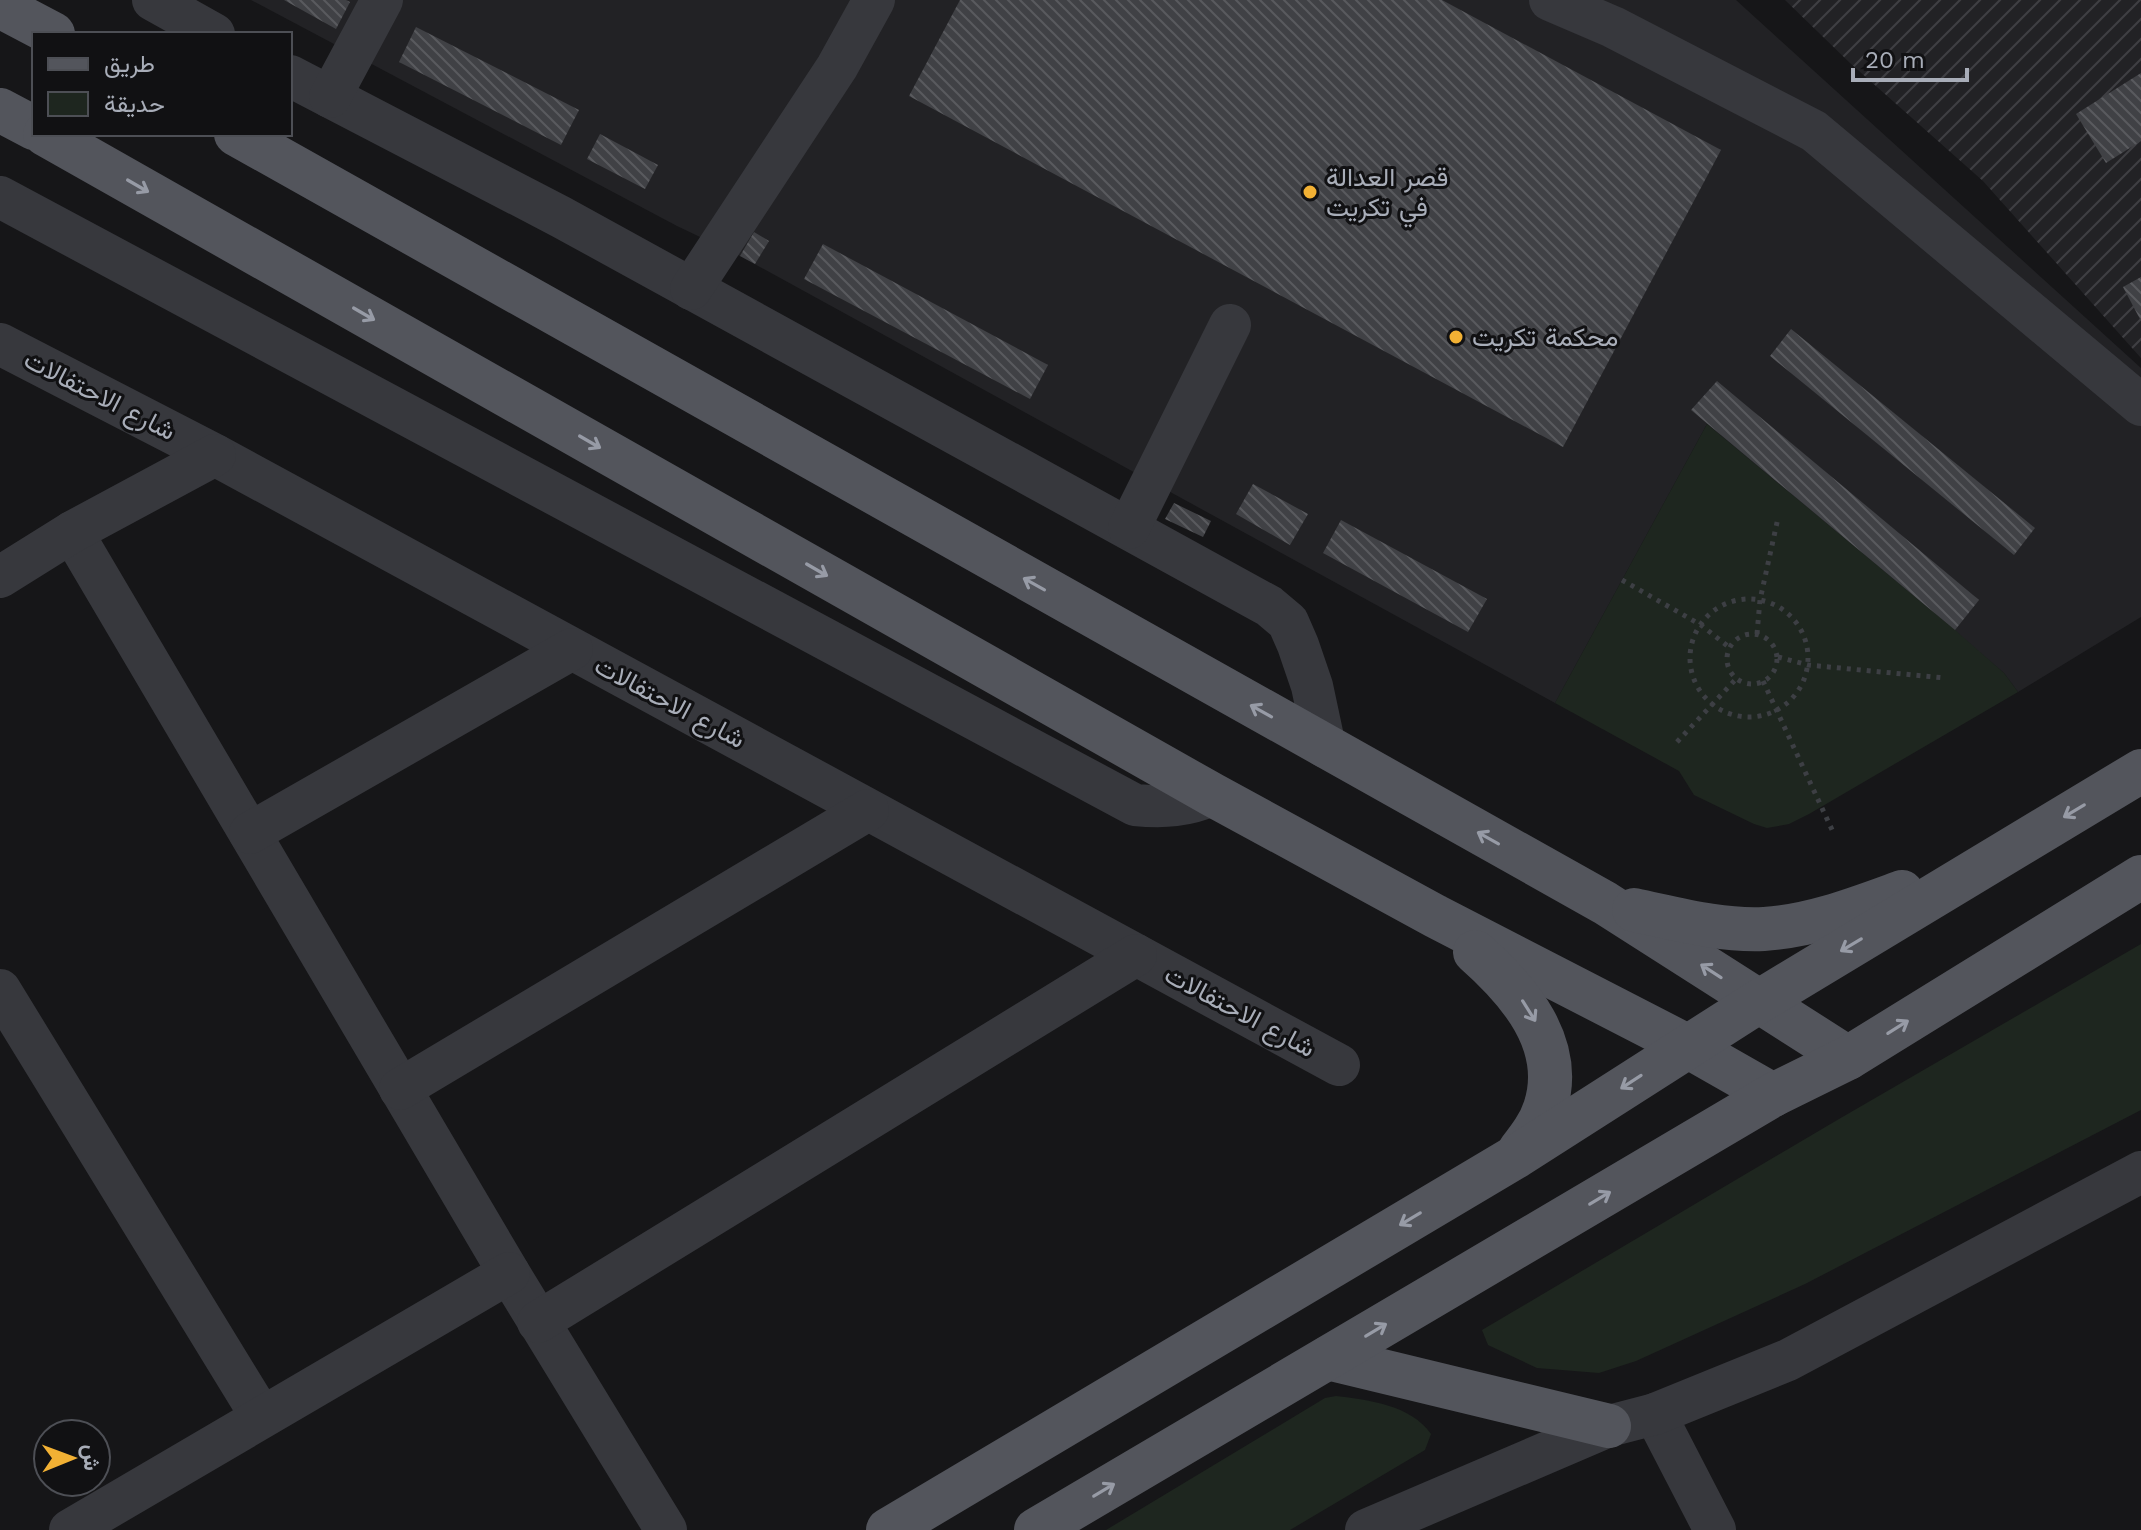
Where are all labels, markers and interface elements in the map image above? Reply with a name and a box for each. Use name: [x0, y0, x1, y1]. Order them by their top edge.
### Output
legend: [32, 32, 292, 136]
scale bar: [1853, 32, 1967, 82]
text: 20 m: [1865, 46, 1925, 74]
text: طريق: [104, 50, 155, 79]
text: حديقة: [104, 90, 165, 118]
place label: قصر العدالة في تكريت: [1326, 162, 1448, 228]
one-way arrow: [126, 178, 149, 194]
marker: قصر العدالة في تكريت: [1301, 183, 1319, 201]
one-way arrow: [352, 306, 375, 322]
place label: محكمة تكريت: [1472, 322, 1618, 353]
marker: محكمة تكريت: [1447, 328, 1465, 346]
street label: شارع الاحتفالات: [18, 344, 181, 449]
one-way arrow: [578, 435, 602, 450]
one-way arrow: [804, 563, 828, 578]
one-way arrow: [1023, 575, 1047, 591]
street label: شارع الاحتفالات: [588, 650, 750, 757]
one-way arrow: [1250, 703, 1273, 719]
one-way arrow: [2063, 803, 2086, 819]
one-way arrow: [1477, 830, 1500, 846]
one-way arrow: [1841, 937, 1863, 954]
street label: شارع الاحتفالات: [1158, 959, 1320, 1066]
one-way arrow: [1700, 963, 1723, 979]
one-way arrow: [1520, 999, 1537, 1021]
one-way arrow: [1886, 1018, 1909, 1034]
one-way arrow: [1620, 1074, 1642, 1091]
one-way arrow: [1588, 1190, 1611, 1206]
one-way arrow: [1399, 1211, 1422, 1227]
one-way arrow: [1364, 1322, 1387, 1338]
north arrow: [32, 1418, 112, 1498]
text: ش: [78, 1444, 104, 1471]
one-way arrow: [1091, 1482, 1115, 1497]

